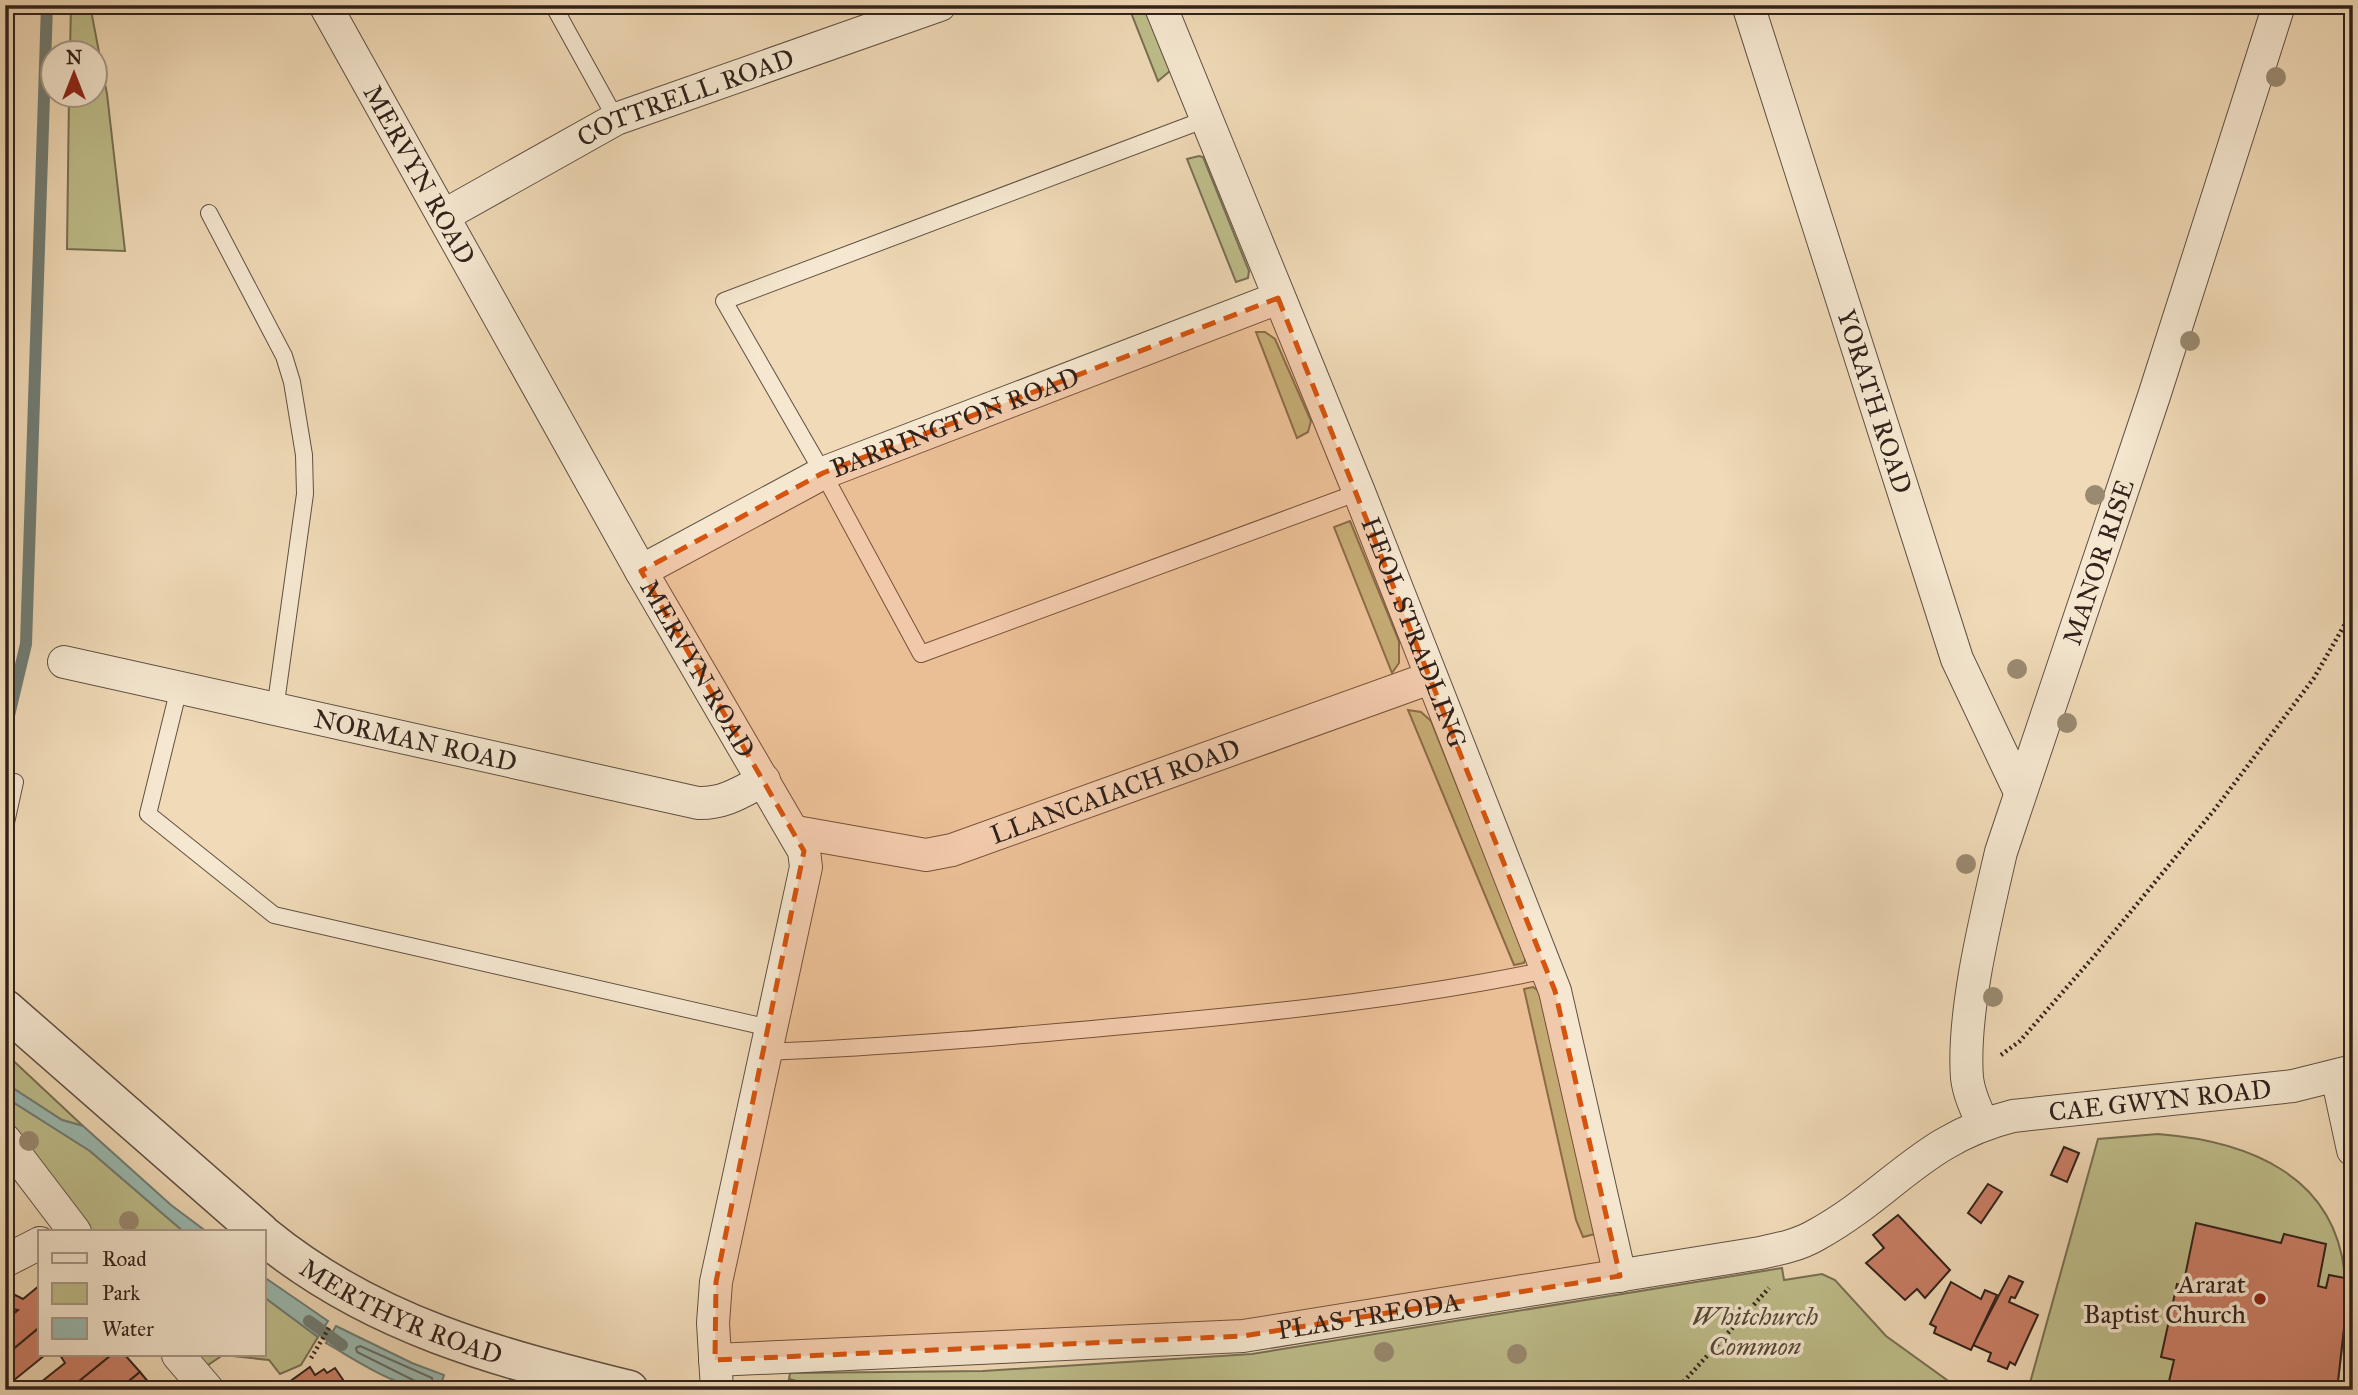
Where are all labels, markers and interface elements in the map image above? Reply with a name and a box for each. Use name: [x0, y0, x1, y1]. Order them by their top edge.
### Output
north arrow: [38, 38, 108, 108]
street label: COTTRELL ROAD: [571, 42, 798, 154]
text: N: [66, 46, 82, 69]
street label: MERVYN ROAD: [357, 79, 482, 270]
street label: YORATH ROAD: [1830, 305, 1919, 497]
street label: BARRINGTON ROAD: [826, 360, 1084, 485]
street label: MANOR RISE: [2056, 475, 2141, 649]
street label: HEOL STRADLING: [1354, 512, 1474, 753]
street label: MERVYN ROAD: [633, 574, 762, 763]
street label: NORMAN ROAD: [311, 702, 520, 778]
street label: LLANCAIACH ROAD: [986, 732, 1244, 851]
street label: CAE GWYN ROAD: [2047, 1072, 2273, 1128]
legend: [38, 1230, 266, 1356]
text: Road: [102, 1246, 147, 1272]
street label: MERTHYR ROAD: [294, 1252, 506, 1371]
place label: Ararat Baptist Church: [2083, 1268, 2247, 1330]
text: Park: [102, 1280, 140, 1306]
street label: PLAS TREODA: [1275, 1285, 1463, 1346]
marker: Ararat Baptist Church: [2252, 1291, 2268, 1307]
park label: Whitchurch Common: [1692, 1300, 1819, 1362]
text: Water: [102, 1316, 154, 1342]

